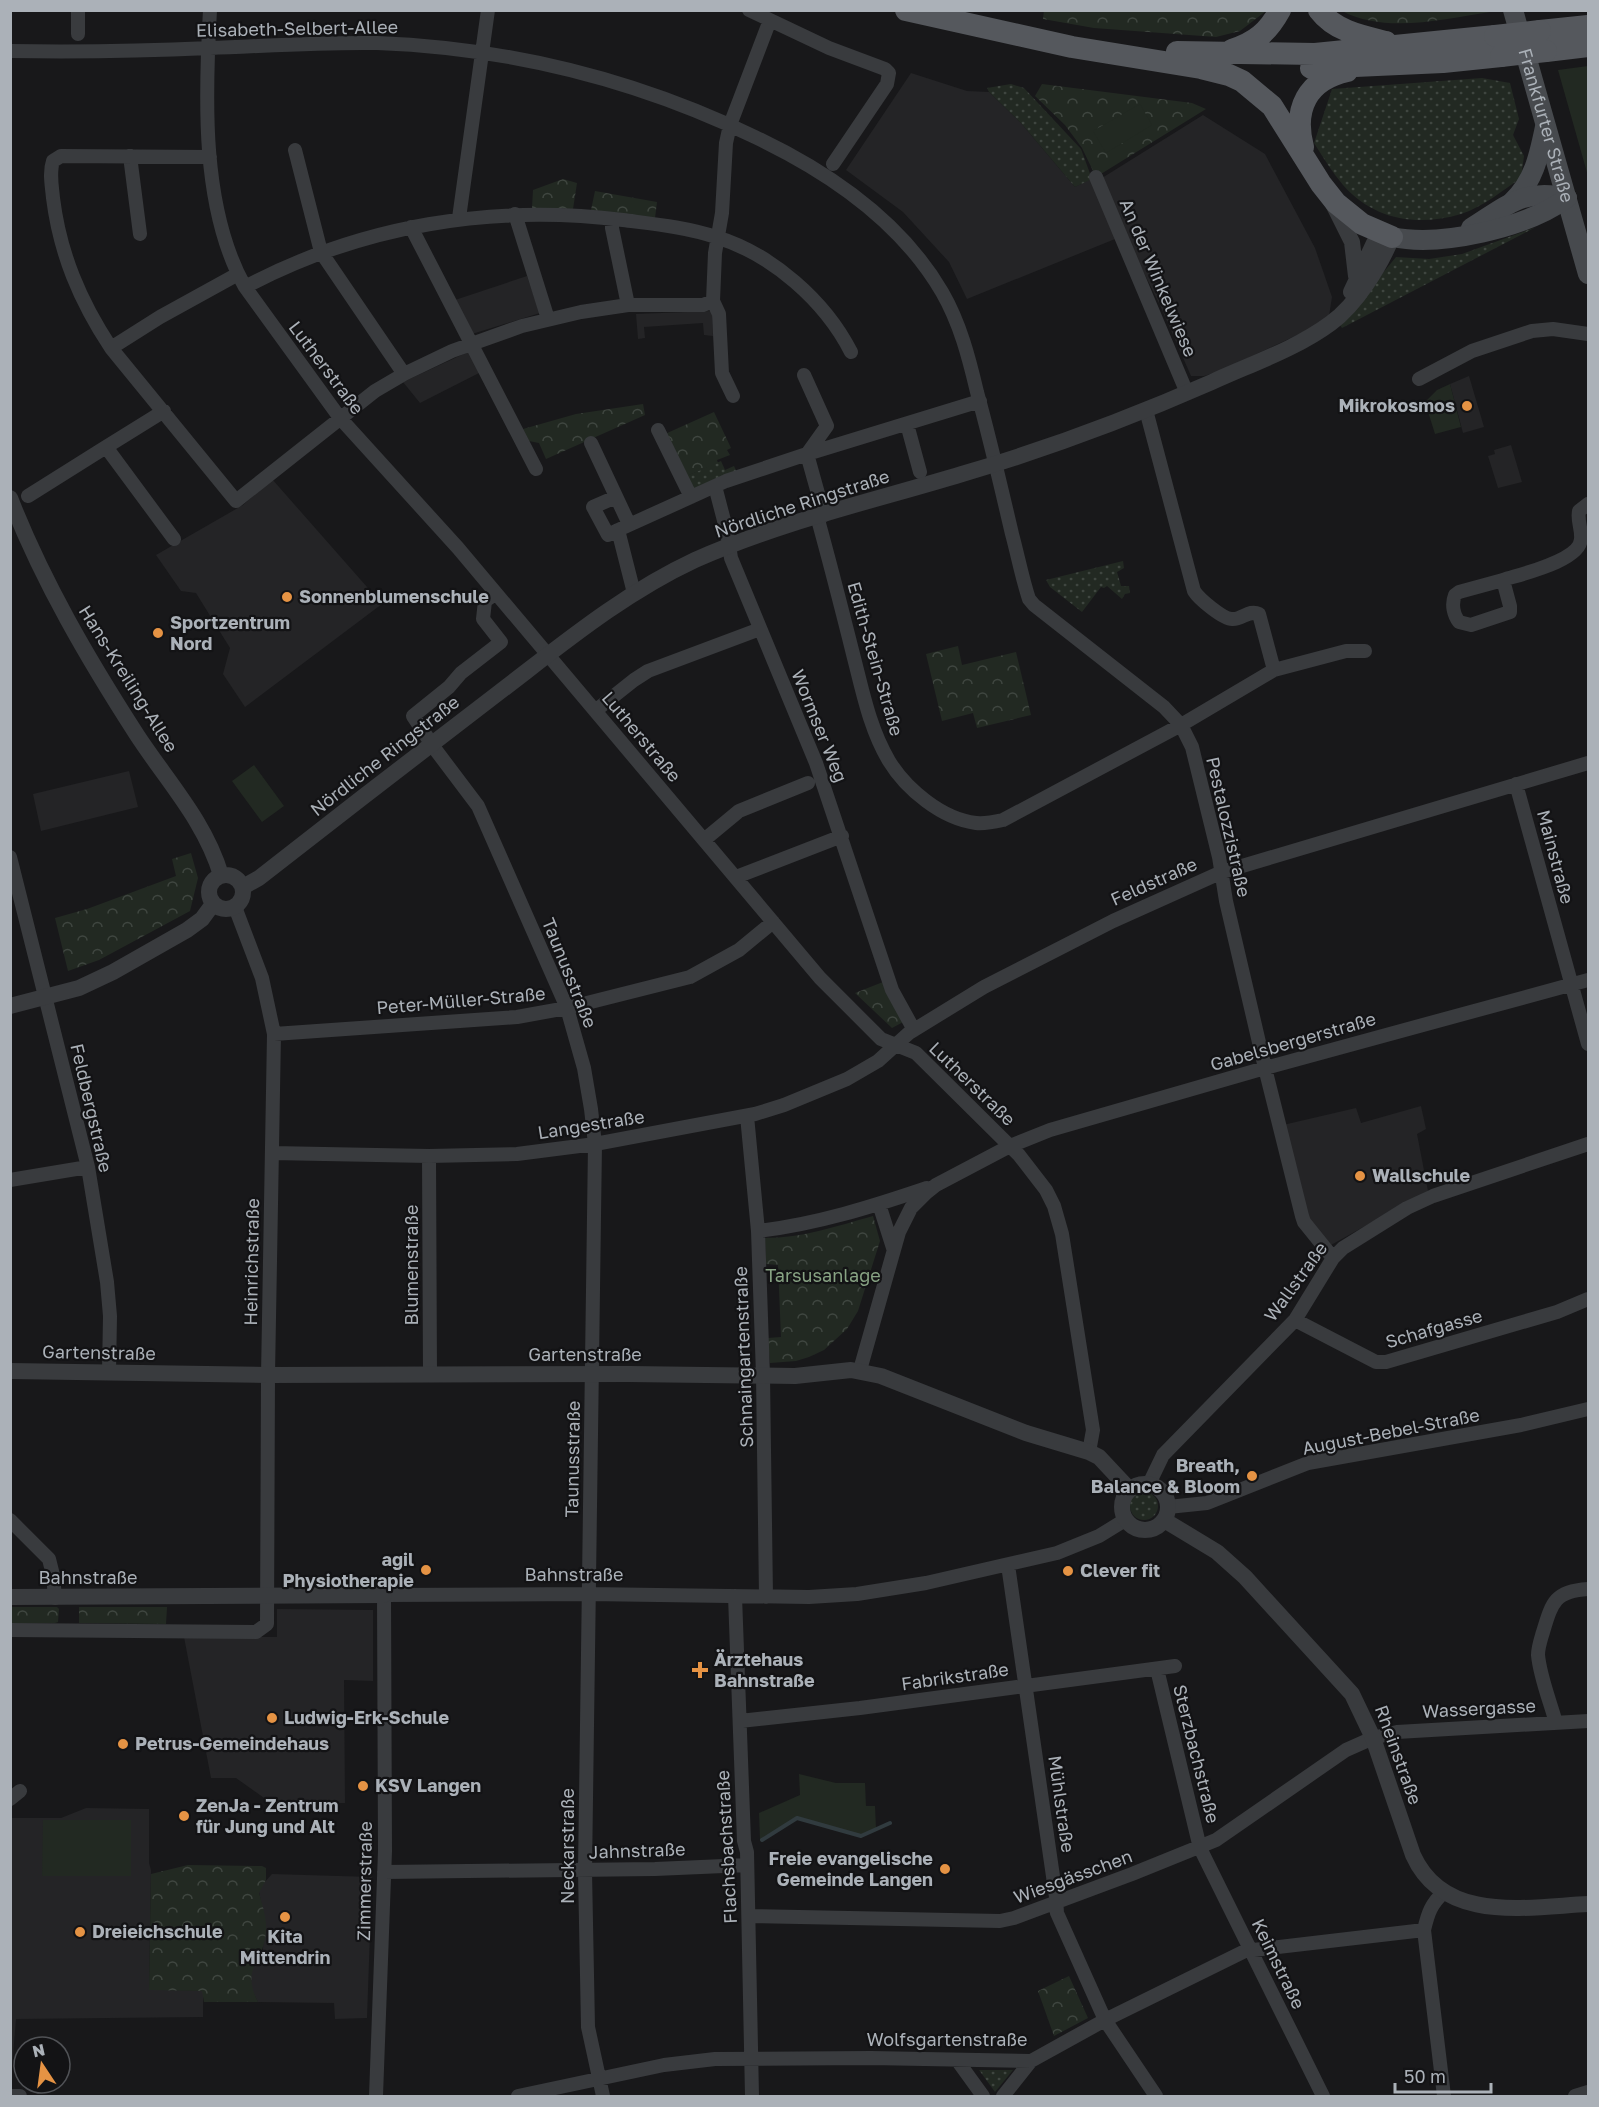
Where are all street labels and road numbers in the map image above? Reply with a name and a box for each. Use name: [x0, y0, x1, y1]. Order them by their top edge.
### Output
street label: Elisabeth-Selbert-Allee: [196, 15, 398, 41]
street label: Frankfurter Straße: [1514, 46, 1579, 205]
street label: An der Winkelwiese: [1116, 195, 1202, 360]
street label: Lutherstraße: [285, 316, 369, 418]
street label: Nördliche Ringstraße: [711, 464, 892, 542]
street label: Edith-Stein-Straße: [843, 579, 909, 738]
street label: Hans-Kreiling-Allee: [75, 601, 183, 756]
street label: Wormser Weg: [787, 666, 853, 785]
street label: Lutherstraße: [598, 687, 686, 786]
street label: Nördliche Ringstraße: [306, 690, 463, 820]
street label: Pestalozzistraße: [1202, 754, 1256, 899]
street label: Mainstraße: [1533, 807, 1579, 906]
street label: Feldstraße: [1107, 852, 1200, 910]
street label: Taunusstraße: [538, 914, 602, 1031]
street label: Peter-Müller-Straße: [375, 982, 546, 1018]
street label: Gabelsbergerstraße: [1207, 1007, 1378, 1075]
street label: Lutherstraße: [925, 1037, 1020, 1130]
street label: Feldbergstraße: [66, 1041, 118, 1174]
street label: Langestraße: [536, 1105, 646, 1143]
street label: Heinrichstraße: [239, 1198, 263, 1326]
street label: Blumenstraße: [400, 1205, 422, 1325]
street label: Wallstraße: [1259, 1237, 1331, 1325]
street label: Schnaingartenstraße: [729, 1266, 757, 1448]
street label: Schafgasse: [1383, 1304, 1485, 1352]
street label: Gartenstraße: [42, 1340, 156, 1364]
street label: Gartenstraße: [528, 1343, 642, 1365]
street label: Taunusstraße: [560, 1400, 584, 1518]
street label: August-Bebel-Straße: [1300, 1403, 1481, 1459]
street label: Bahnstraße: [525, 1563, 624, 1585]
street label: Bahnstraße: [39, 1566, 138, 1588]
street label: Fabrikstraße: [900, 1658, 1010, 1694]
street label: Sterzbachstraße: [1169, 1682, 1225, 1825]
street label: Wassergasse: [1422, 1694, 1536, 1722]
street label: Rheinstraße: [1371, 1702, 1427, 1807]
street label: Mühlstraße: [1044, 1754, 1080, 1854]
street label: Flachsbachstraße: [711, 1770, 741, 1924]
street label: Neckarstraße: [556, 1788, 578, 1904]
street label: Zimmerstraße: [352, 1821, 376, 1941]
street label: Jahnstraße: [588, 1837, 686, 1863]
street label: Wiesgässchen: [1010, 1844, 1135, 1908]
street label: Keimstraße: [1248, 1915, 1310, 2012]
street label: Wolfsgartenstraße: [867, 2028, 1027, 2050]

